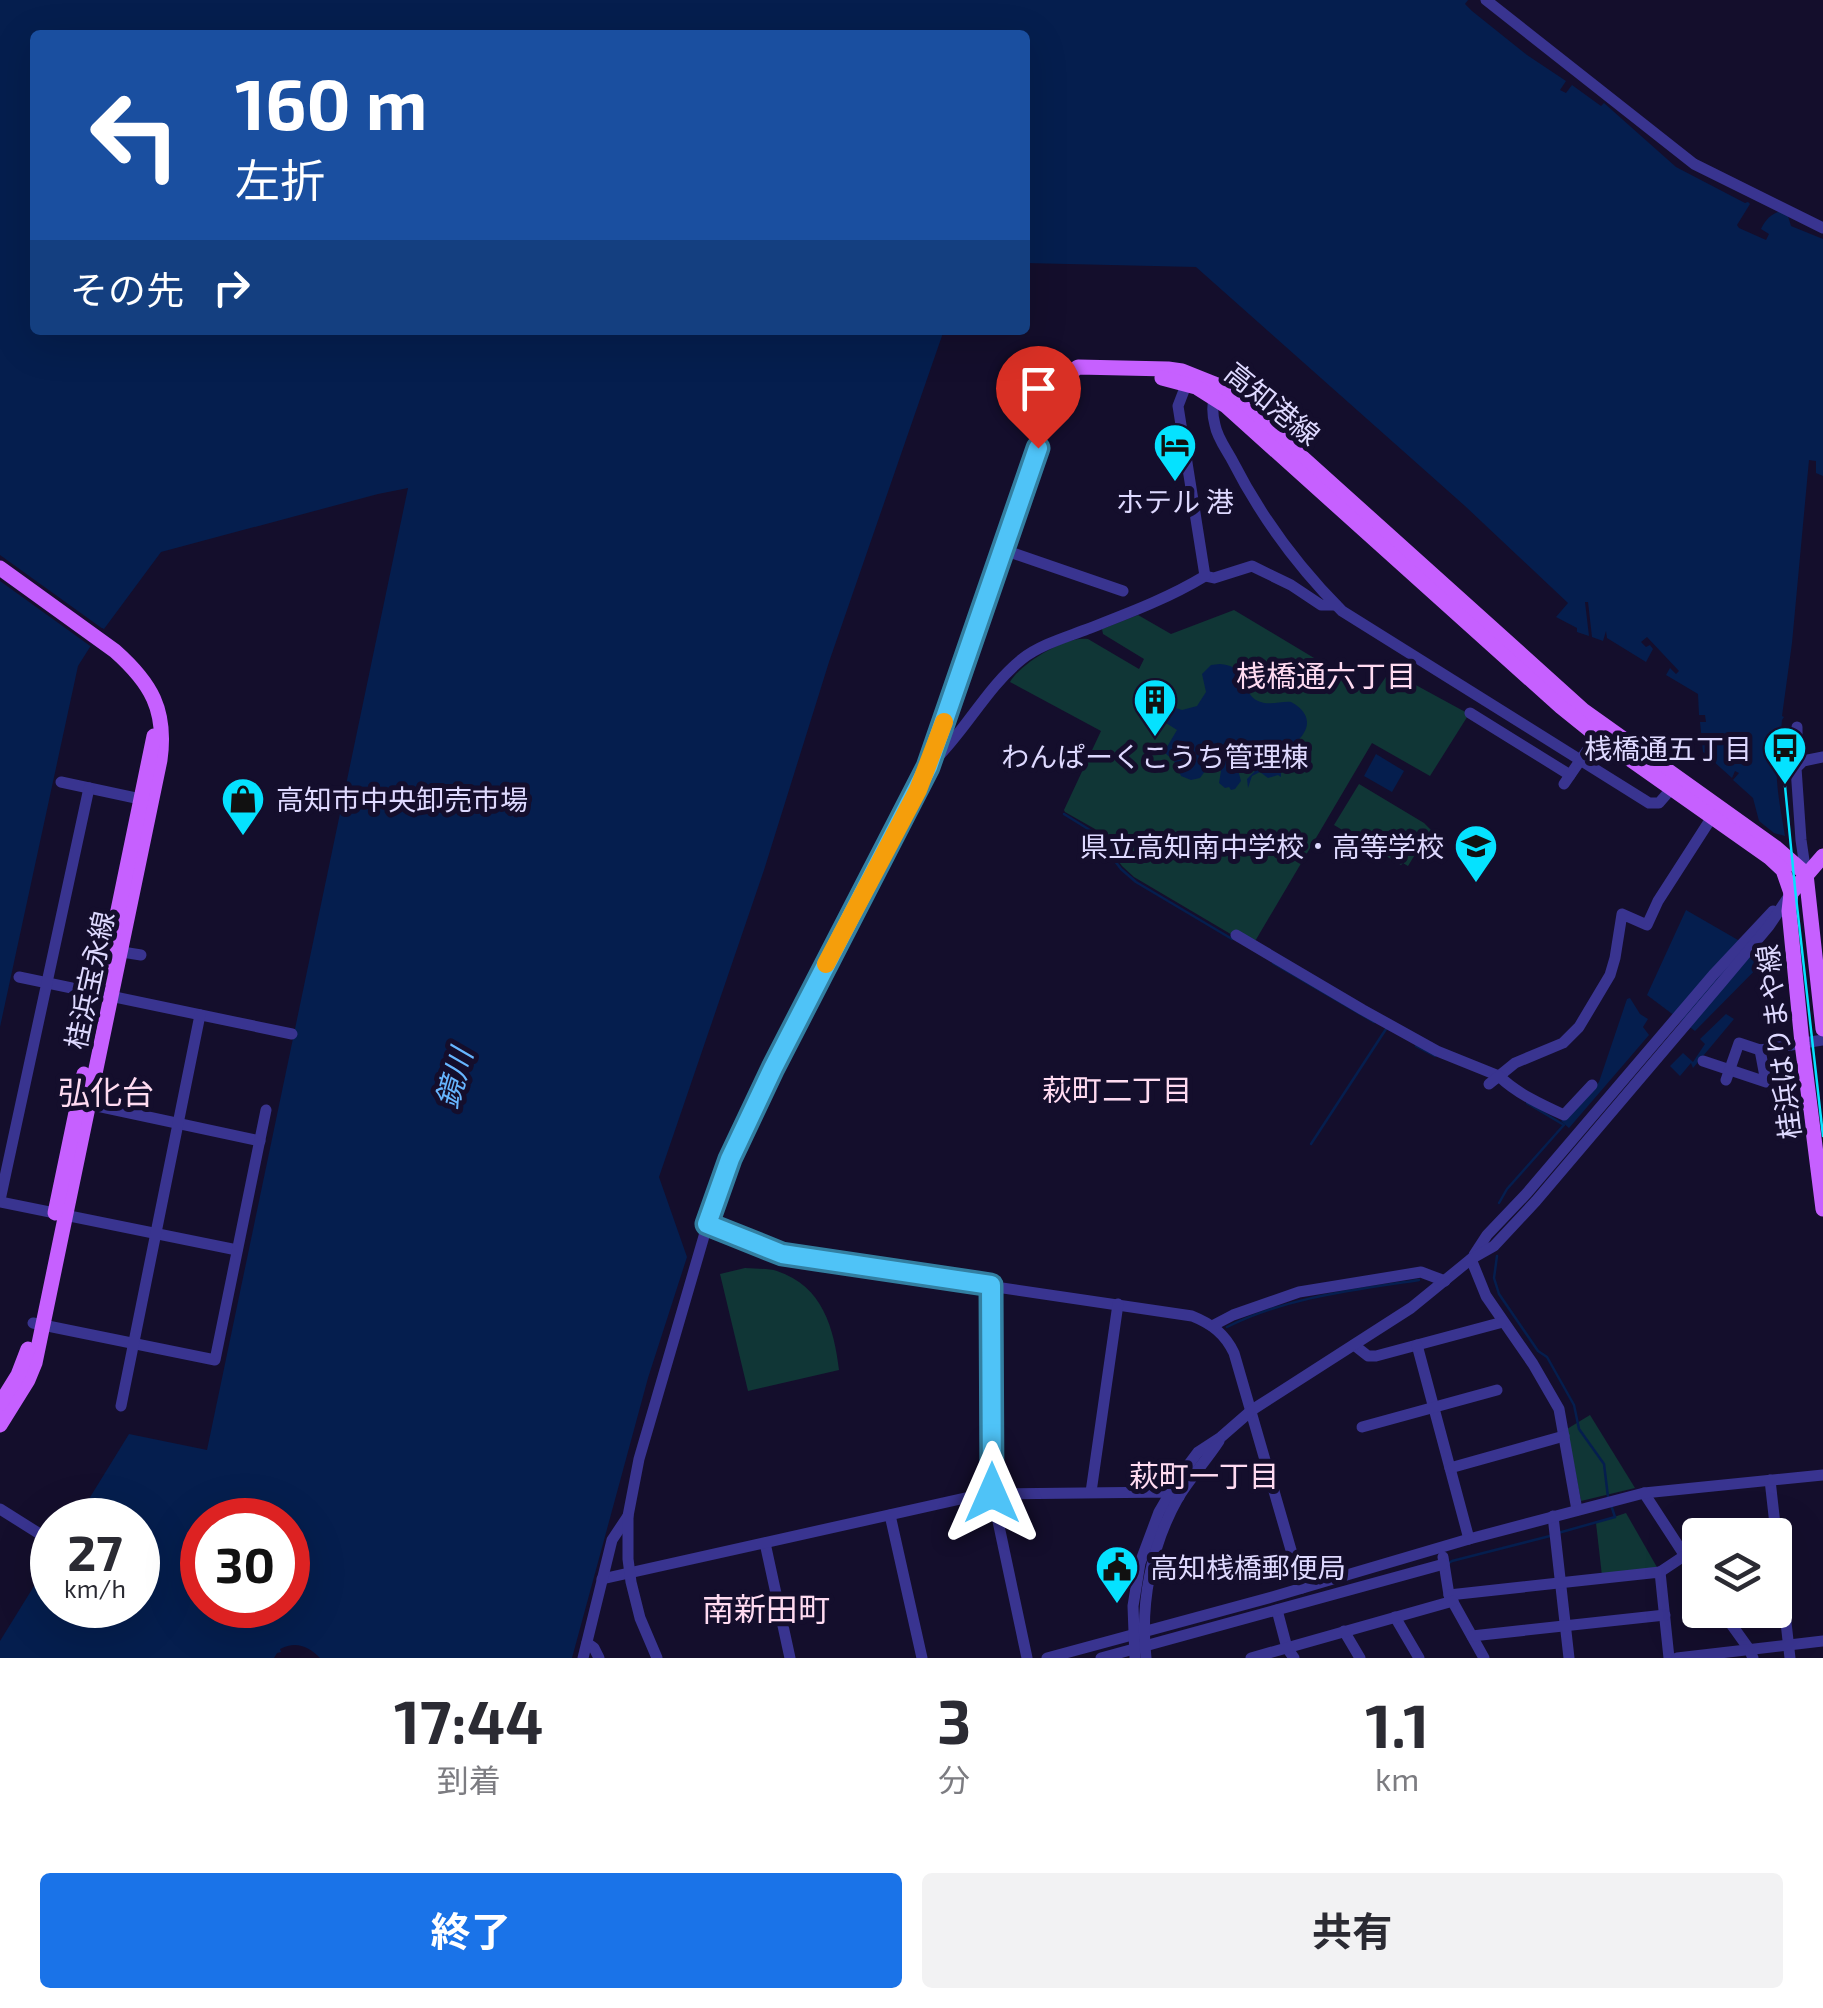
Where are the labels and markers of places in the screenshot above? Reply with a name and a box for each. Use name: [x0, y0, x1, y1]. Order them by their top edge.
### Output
pin: [996, 346, 1081, 449]
hotel icon: ホテル 港: [1152, 422, 1198, 483]
place label: ホテル 港: [1116, 484, 1234, 518]
building icon: わんぱーくこうち管理棟: [1132, 677, 1178, 738]
bus stop icon: 桟橋通五丁目: [1762, 725, 1808, 786]
place label: 桟橋通五丁目: [1584, 731, 1752, 765]
place label: わんぱーくこうち管理棟: [1001, 739, 1309, 773]
shop icon: 高知市中央卸売市場: [220, 776, 266, 837]
place label: 高知市中央卸売市場: [276, 782, 528, 816]
school or university icon: 県立高知南中学校・高等学校: [1453, 823, 1499, 884]
place label: 県立高知南中学校・高等学校: [1080, 829, 1444, 863]
public building icon: 高知桟橋郵便局: [1094, 1544, 1140, 1605]
place label: 高知桟橋郵便局: [1150, 1550, 1346, 1584]

